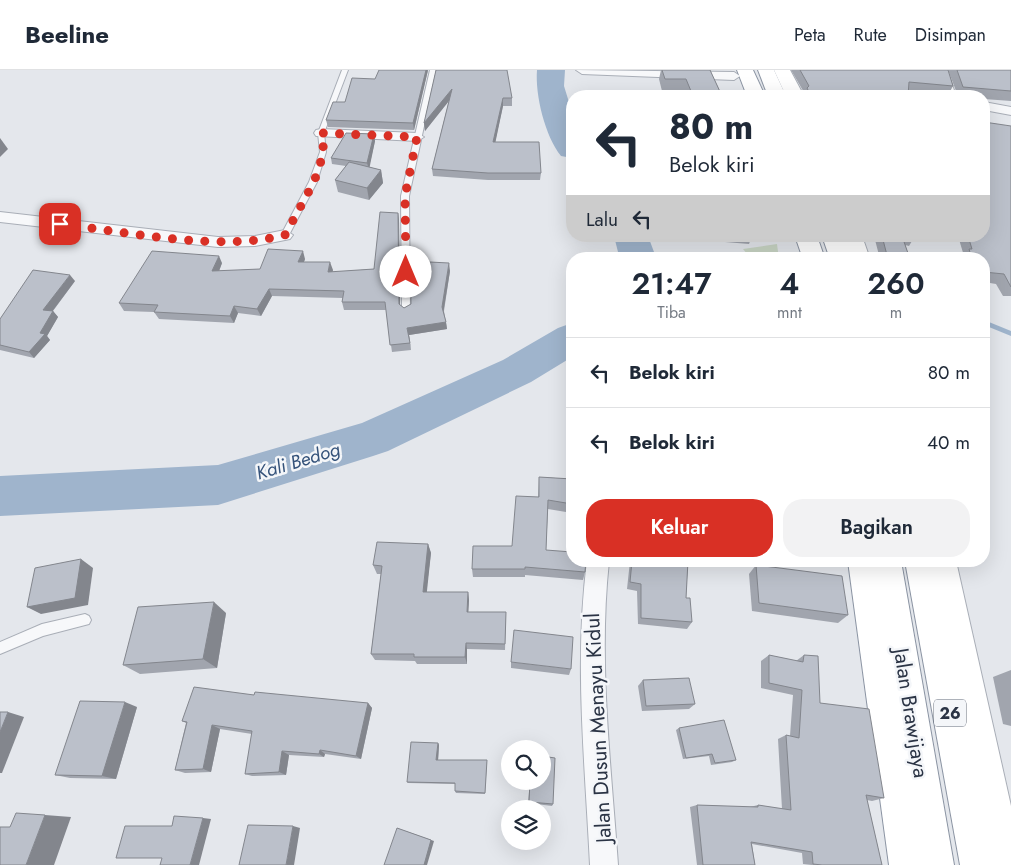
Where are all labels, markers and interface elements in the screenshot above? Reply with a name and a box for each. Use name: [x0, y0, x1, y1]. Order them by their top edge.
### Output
text: Beeline: [25, 17, 109, 52]
text: Peta: [794, 22, 826, 48]
text: Rute: [854, 22, 887, 48]
text: Disimpan: [915, 22, 986, 48]
text: 80 m: [669, 102, 753, 152]
icon: left: [586, 110, 651, 175]
text: Belok kiri: [669, 148, 755, 180]
pin: [39, 203, 81, 245]
icon: left: [628, 205, 656, 233]
text: Lalu: [586, 206, 618, 233]
icon: arrive: [46, 210, 74, 238]
position arrow: [379, 245, 431, 297]
text: 21:47: [631, 262, 712, 305]
text: 4: [779, 262, 799, 305]
text: 260: [867, 262, 925, 305]
text: Tiba: [657, 301, 686, 324]
text: mnt: [777, 301, 802, 324]
text: m: [890, 301, 902, 324]
icon: left: [586, 359, 614, 387]
text: Belok kiri: [629, 359, 715, 386]
text: 80 m: [928, 359, 970, 386]
icon: left: [586, 429, 614, 457]
text: Belok kiri: [629, 429, 715, 456]
text: 40 m: [927, 429, 970, 456]
water label: Kali Bedog: [253, 435, 344, 487]
button: Keluar: [586, 499, 773, 557]
button: Bagikan: [783, 499, 970, 557]
street label: Jalan Dusun Menayu Kidul: [577, 612, 619, 847]
street label: Jalan Brawijaya: [885, 643, 936, 780]
road number: 26: [934, 700, 966, 726]
map controls: [501, 740, 551, 850]
button: search: [501, 740, 551, 790]
button: layers: [501, 800, 551, 850]

